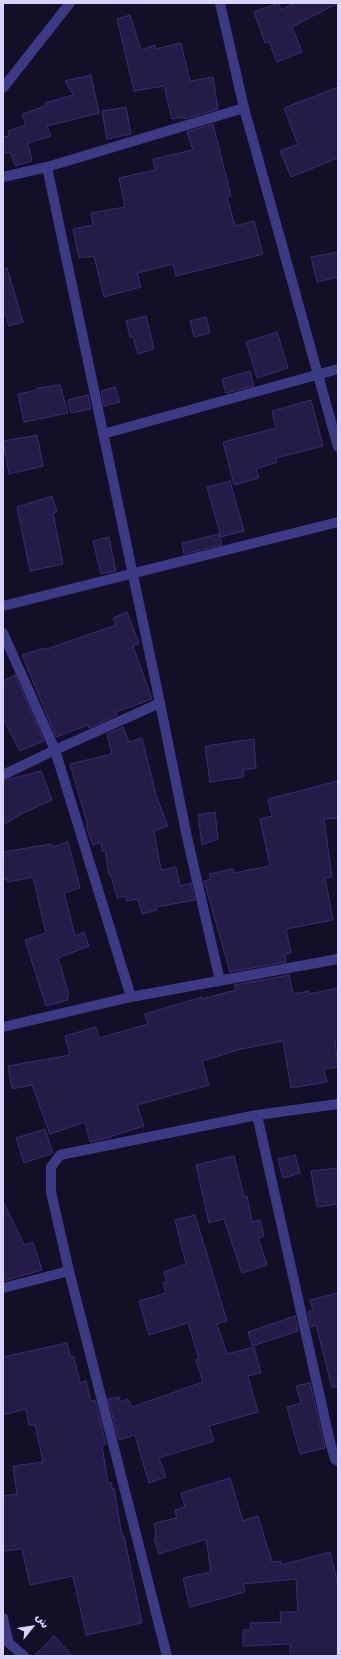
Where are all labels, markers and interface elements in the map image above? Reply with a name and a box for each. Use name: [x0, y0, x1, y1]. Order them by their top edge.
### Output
north arrow: [12, 1607, 52, 1647]
text: ش: [33, 1611, 52, 1631]

